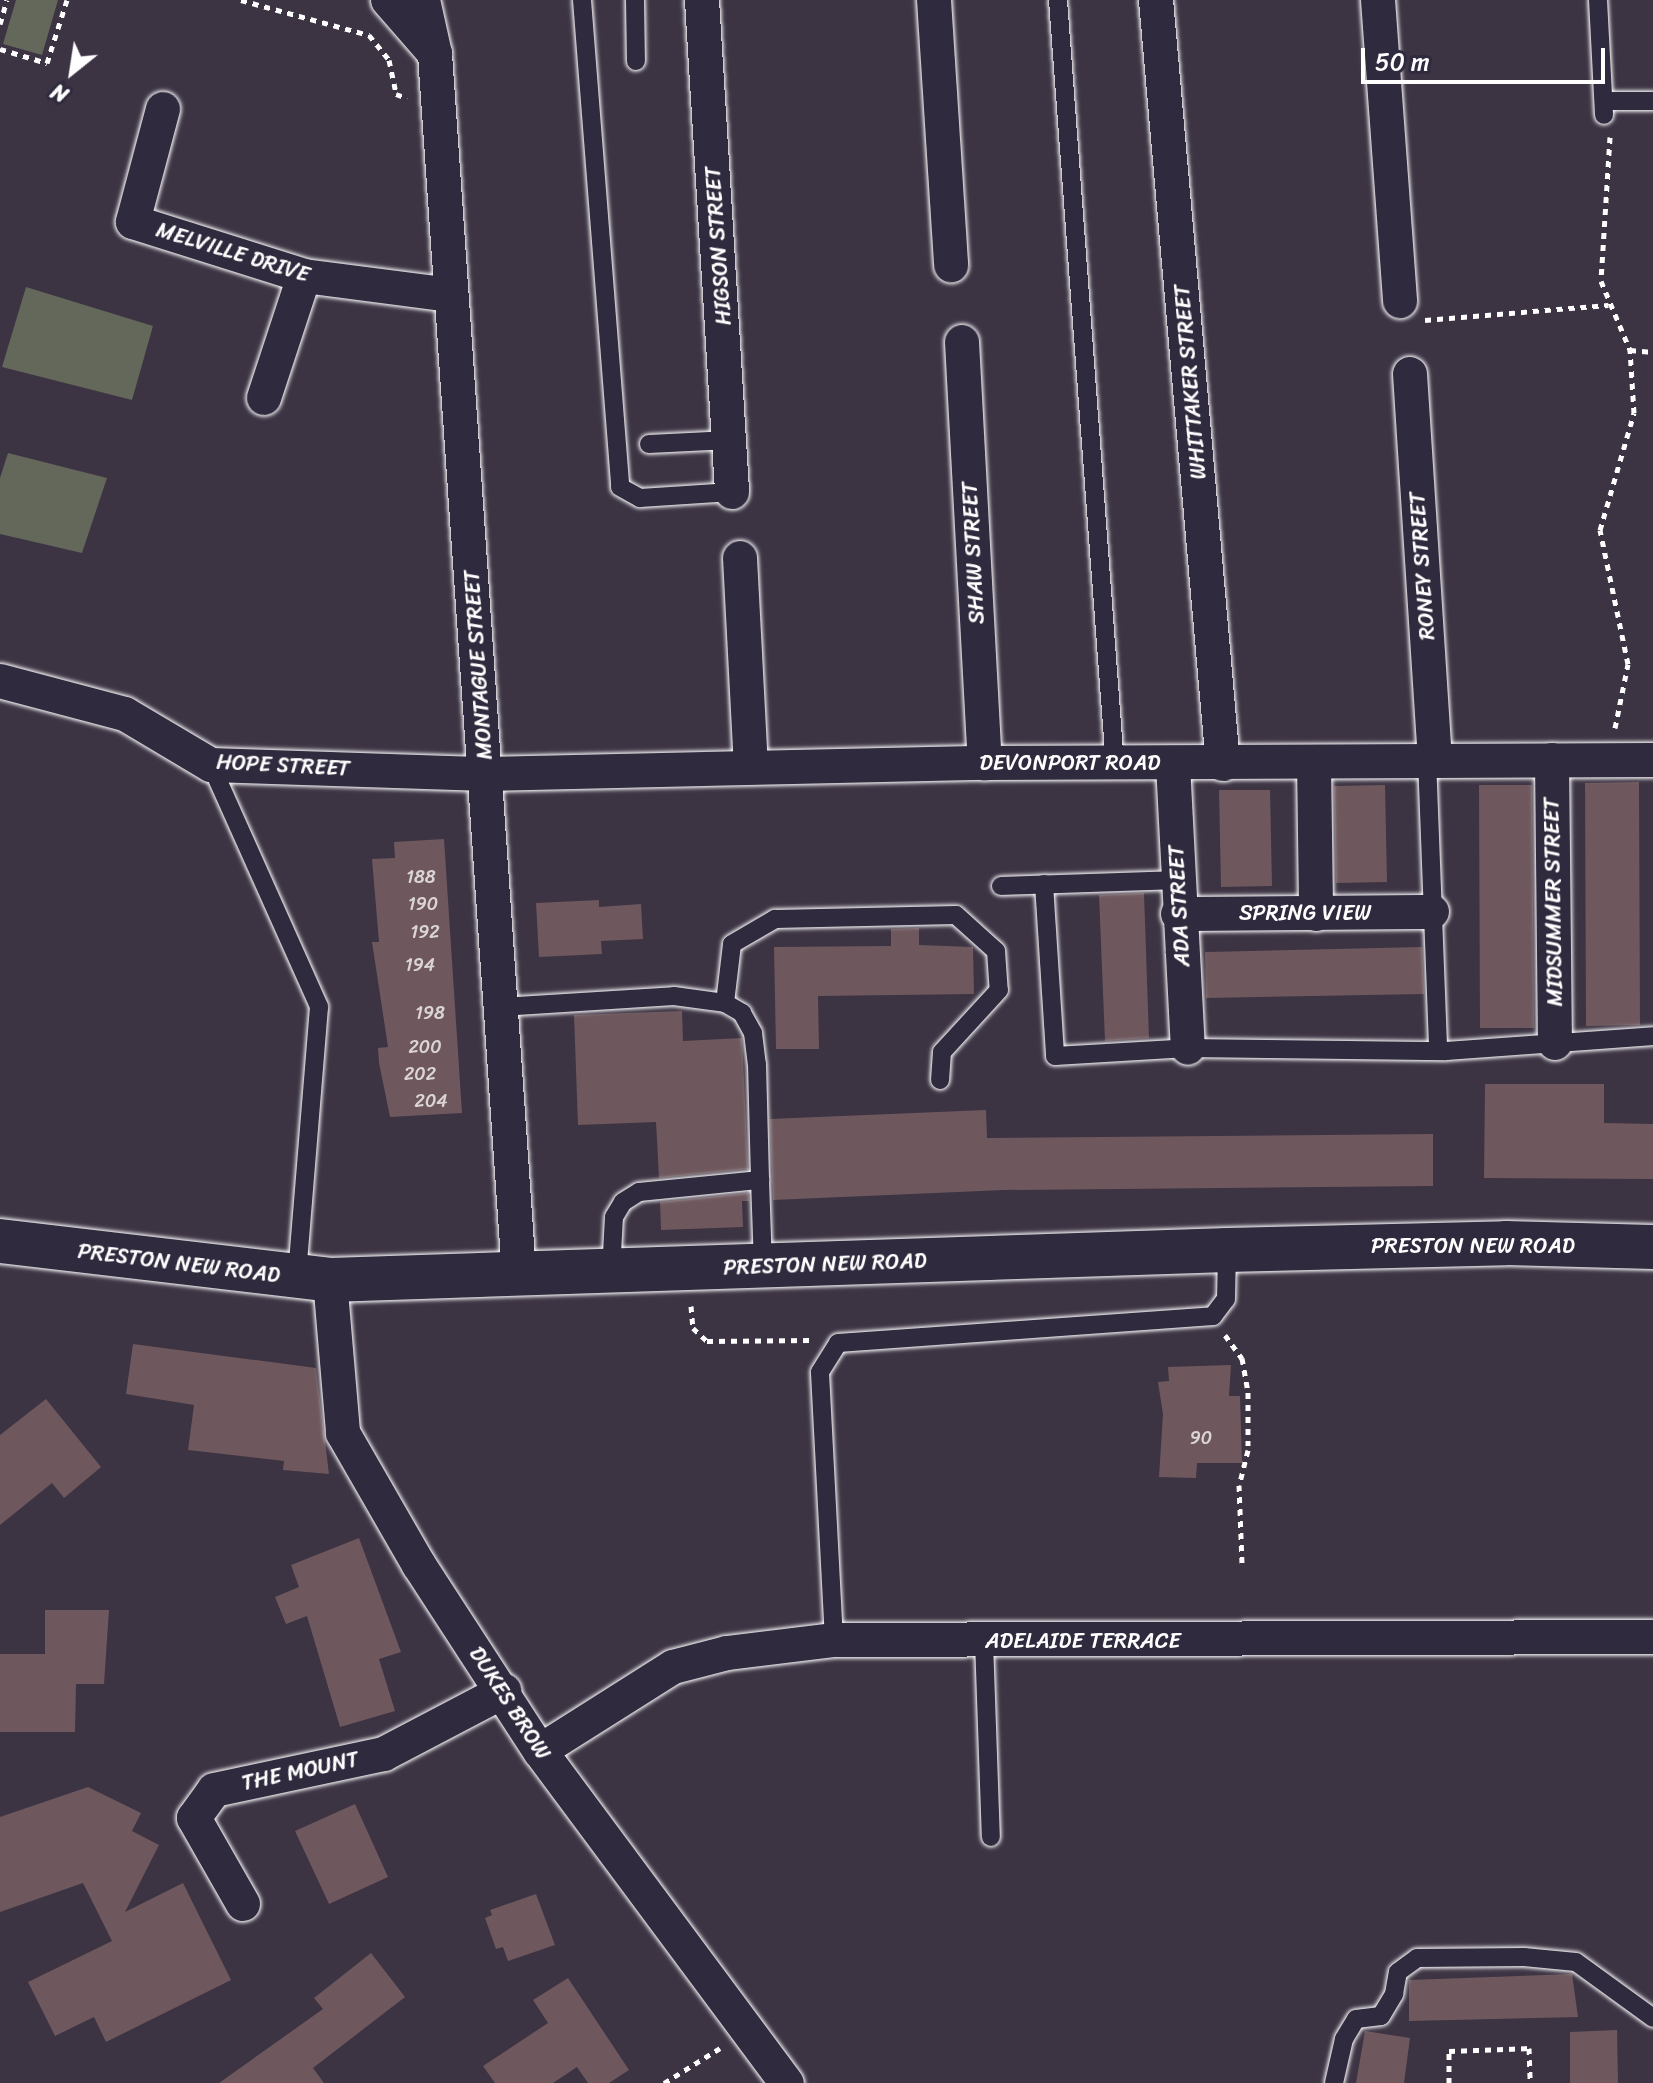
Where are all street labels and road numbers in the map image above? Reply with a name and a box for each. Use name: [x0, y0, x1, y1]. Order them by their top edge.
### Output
street label: HIGSON STREET: [699, 165, 737, 327]
street label: MELVILLE DRIVE: [153, 216, 313, 288]
street label: WHITTAKER STREET: [1168, 283, 1212, 481]
street label: SHAW STREET: [956, 481, 990, 625]
street label: RONEY STREET: [1404, 491, 1440, 641]
street label: MONTAGUE STREET: [458, 569, 498, 761]
street label: HOPE STREET: [214, 748, 352, 782]
street label: DEVONPORT ROAD: [980, 750, 1160, 776]
street label: MIDSUMMER STREET: [1538, 797, 1568, 1007]
street label: ADA STREET: [1163, 844, 1195, 968]
street label: SPRING VIEW: [1238, 900, 1372, 926]
street label: PRESTON NEW ROAD: [1371, 1233, 1575, 1259]
street label: PRESTON NEW ROAD: [76, 1237, 282, 1289]
street label: PRESTON NEW ROAD: [723, 1247, 927, 1281]
street label: ADELAIDE TERRACE: [985, 1628, 1181, 1654]
street label: DUKES BROW: [464, 1641, 556, 1765]
street label: THE MOUNT: [239, 1746, 361, 1796]

